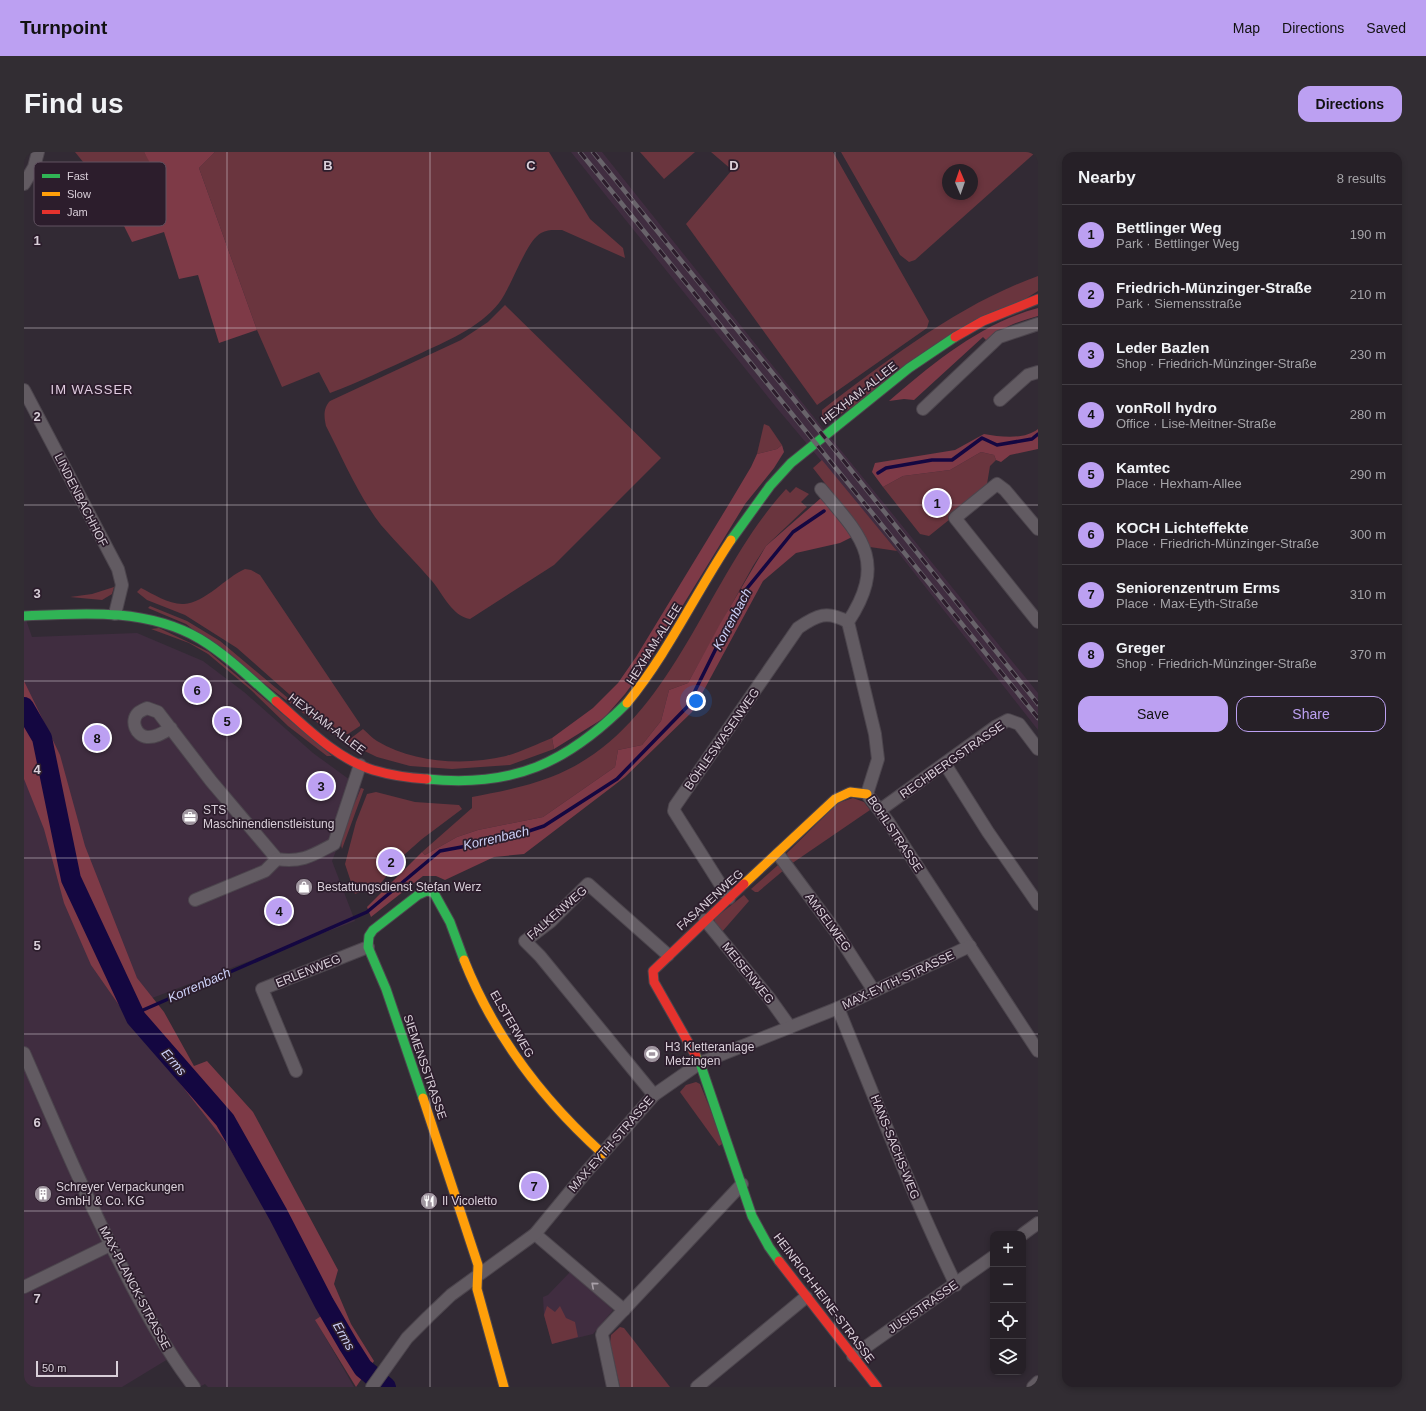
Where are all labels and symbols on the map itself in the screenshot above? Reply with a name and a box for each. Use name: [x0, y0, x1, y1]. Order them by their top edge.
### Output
text: B: [323, 158, 333, 173]
text: C: [526, 158, 536, 173]
text: D: [729, 158, 739, 173]
legend: [34, 162, 166, 226]
north arrow: [942, 164, 978, 200]
text: Fast: [67, 170, 88, 182]
text: Slow: [67, 188, 91, 200]
text: Jam: [67, 206, 88, 218]
text: 1: [33, 233, 41, 248]
street label: HEXHAM-ALLEE: [818, 359, 900, 427]
district label: IM WASSER: [51, 382, 133, 397]
text: 2: [33, 409, 41, 424]
street label: LINDENBACHHOF: [51, 451, 111, 549]
pin: 1: [924, 488, 950, 518]
text: 3: [33, 586, 41, 601]
water label: Korrenbach: [710, 586, 754, 652]
street label: HEXHAM-ALLEE: [624, 601, 684, 687]
pin: 6: [184, 675, 210, 705]
street label: BÖHLESWASENWEG: [682, 685, 762, 793]
street label: HEXHAM-ALLEE: [286, 691, 368, 757]
your location: [686, 691, 706, 711]
pin: 5: [214, 706, 240, 736]
street label: RECHBERGSTRASSE: [897, 719, 1007, 801]
pin: 8: [84, 723, 110, 753]
text: 4: [33, 762, 41, 777]
pin: 3: [308, 771, 334, 801]
street label: BOHLSTRASSE: [864, 793, 926, 875]
place label: STS Maschinendienstleistung: [203, 803, 334, 831]
office icon: STS Maschinendienstleistung: [180, 807, 200, 827]
water label: Korrenbach: [462, 823, 530, 853]
pin: 2: [378, 847, 404, 877]
street label: FASANENWEG: [674, 866, 746, 934]
shop icon: Bestattungsdienst Stefan Werz: [294, 877, 314, 897]
place label: Bestattungsdienst Stefan Werz: [317, 880, 482, 894]
street label: FALKENWEG: [524, 883, 590, 943]
street label: AMSELWEG: [802, 890, 854, 954]
pin: 4: [266, 896, 292, 926]
text: 5: [33, 938, 41, 953]
street label: MEISENWEG: [719, 940, 777, 1006]
street label: MAX-EYTH-STRASSE: [840, 948, 956, 1012]
street label: ERLENWEG: [274, 952, 342, 990]
water label: Korrenbach: [165, 964, 233, 1006]
street label: ELSTERWEG: [487, 988, 537, 1060]
street label: SIEMENSSTRASSE: [400, 1013, 450, 1121]
place label: H3 Kletteranlage Metzingen: [665, 1040, 755, 1068]
sports icon: H3 Kletteranlage Metzingen: [642, 1044, 662, 1064]
water label: Erms: [158, 1046, 190, 1079]
street label: MAX-EYTH-STRASSE: [566, 1093, 656, 1195]
street label: HANS-SACHS-WEG: [868, 1093, 922, 1201]
text: 6: [33, 1115, 41, 1130]
pin: 7: [521, 1171, 547, 1201]
place label: Schreyer Verpackungen GmbH & Co. KG: [56, 1180, 184, 1208]
building icon: Schreyer Verpackungen GmbH & Co. KG: [33, 1184, 53, 1204]
restaurant icon: Il Vicoletto: [419, 1191, 439, 1211]
place label: Il Vicoletto: [442, 1194, 497, 1208]
street label: MAX-PLANCK-STRASSE: [96, 1224, 174, 1352]
street label: HEINRICH-HEINE-STRASSE: [771, 1230, 877, 1366]
street label: JUSISTRASSE: [885, 1278, 961, 1336]
one-way arrow: [592, 1282, 599, 1289]
text: 7: [33, 1291, 41, 1306]
water label: Erms: [330, 1319, 358, 1353]
scale bar: [36, 1359, 118, 1378]

